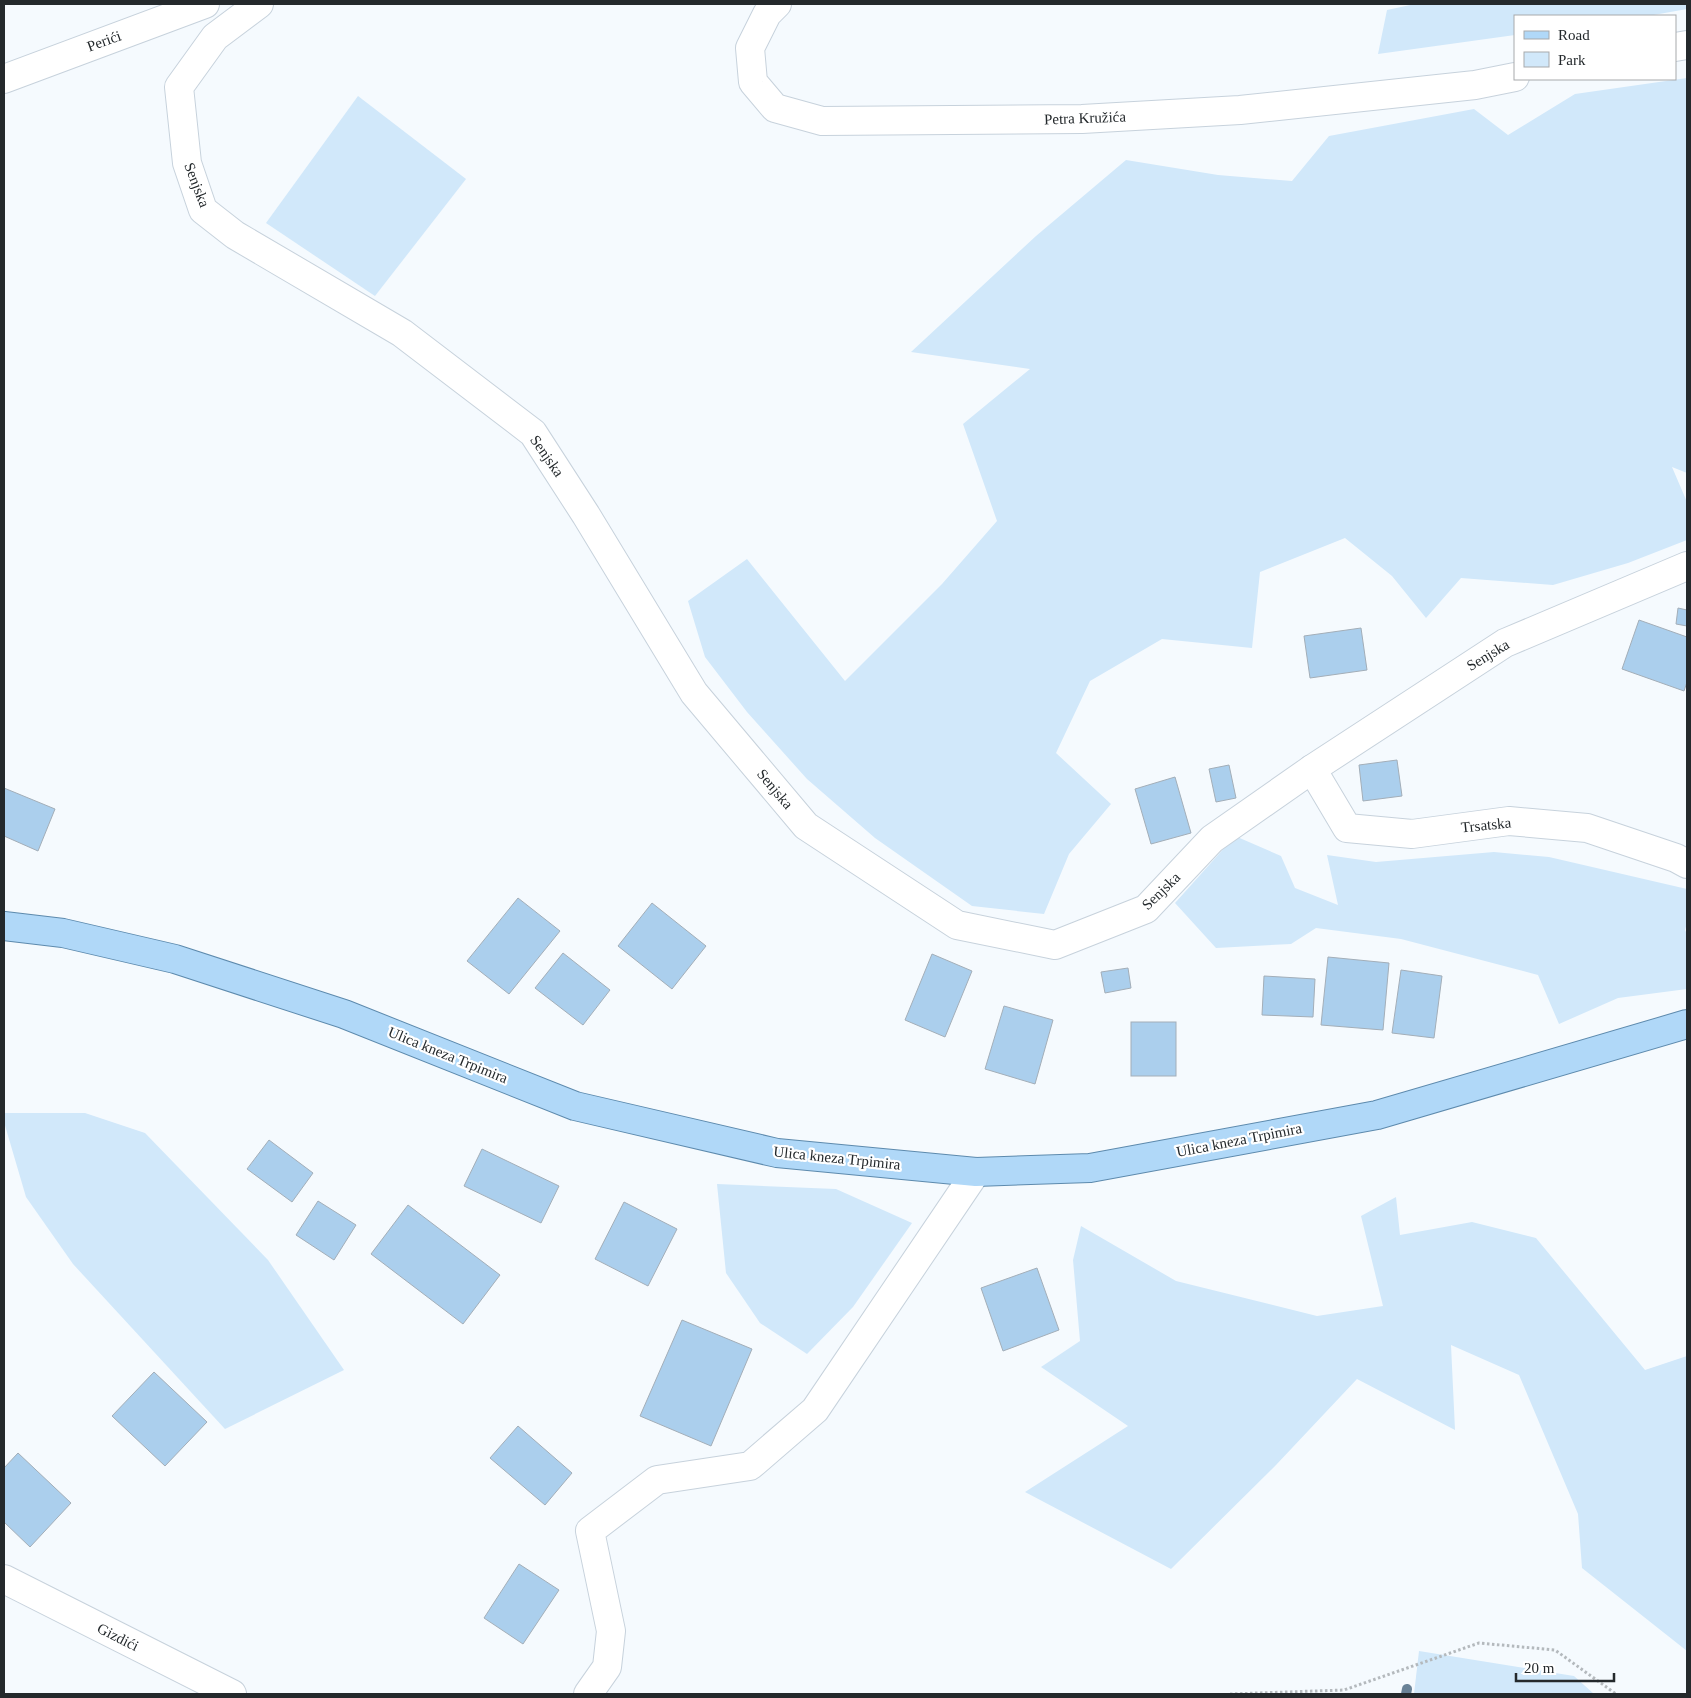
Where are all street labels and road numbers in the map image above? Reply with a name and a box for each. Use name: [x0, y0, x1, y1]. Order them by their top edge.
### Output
street label: Perići: [85, 27, 123, 55]
street label: Petra Kružića: [1044, 109, 1127, 127]
street label: Senjska: [181, 160, 213, 210]
street label: Senjska: [527, 432, 567, 480]
street label: Senjska: [1464, 636, 1512, 674]
street label: Senjska: [754, 766, 796, 812]
street label: Trsatska: [1460, 814, 1512, 836]
street label: Senjska: [1139, 869, 1184, 913]
street label: Ulica kneza Trpimira: [386, 1024, 510, 1086]
street label: Ulica kneza Trpimira: [1175, 1120, 1303, 1160]
street label: Ulica kneza Trpimira: [773, 1143, 902, 1173]
street label: Gizdići: [95, 1620, 141, 1654]

